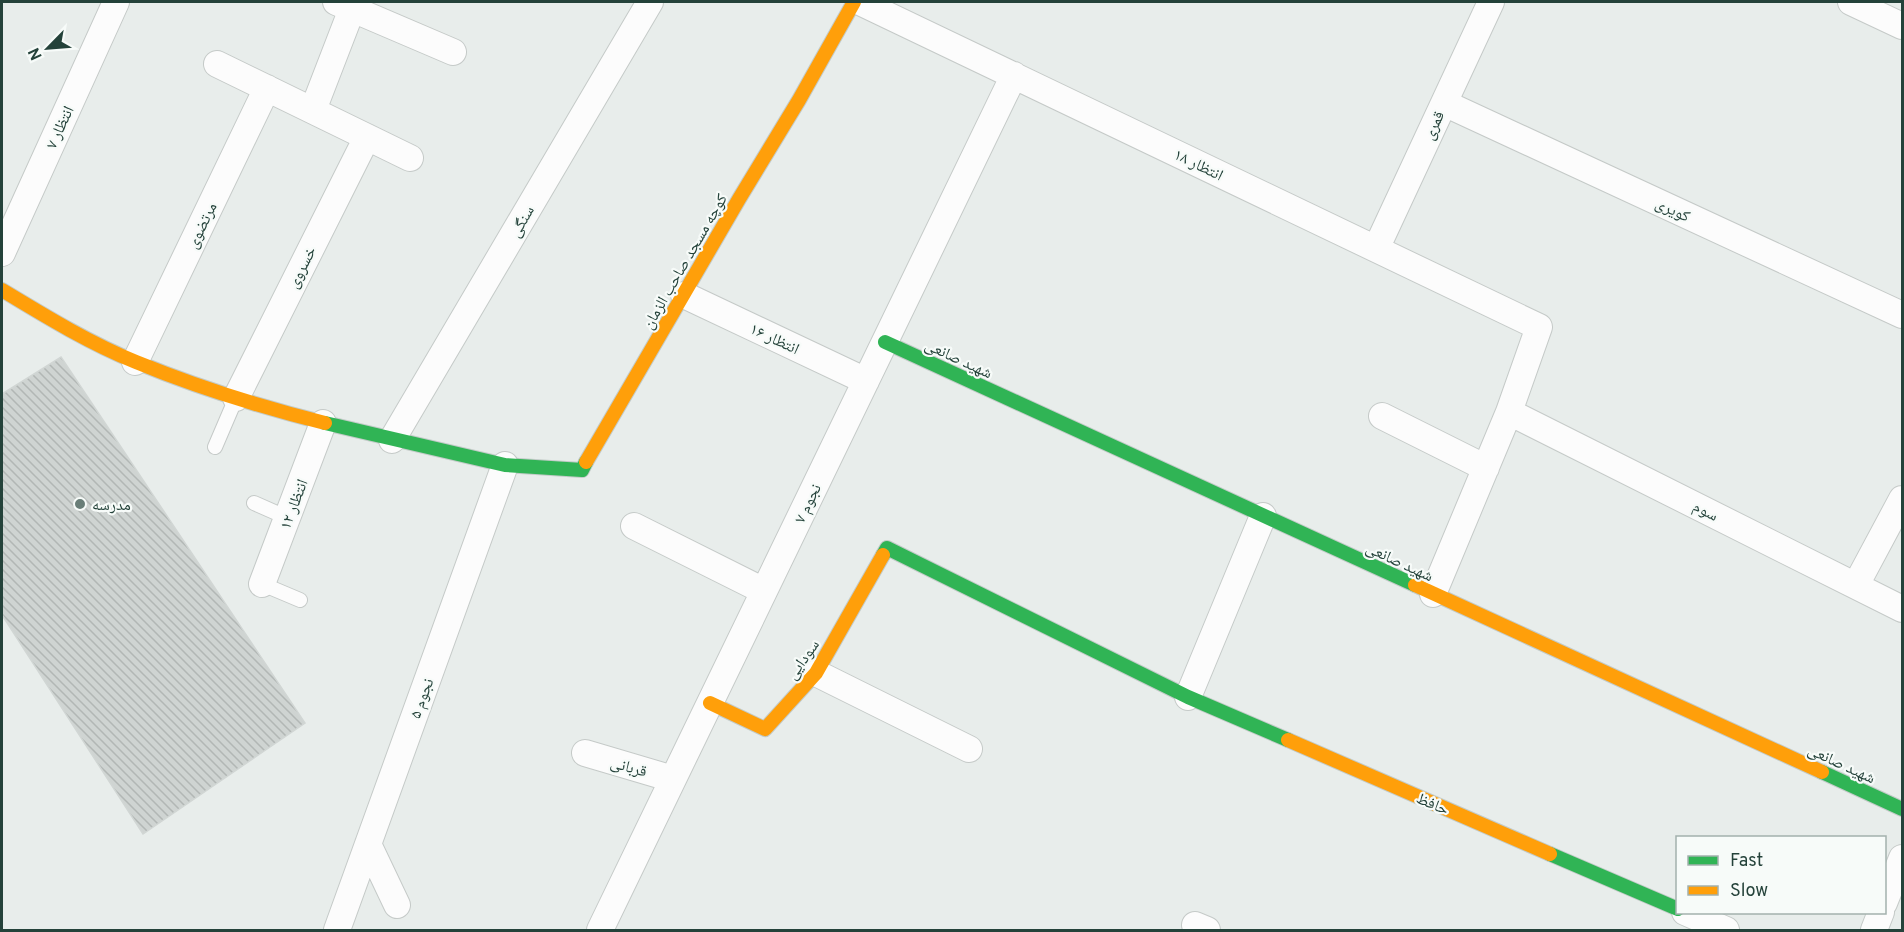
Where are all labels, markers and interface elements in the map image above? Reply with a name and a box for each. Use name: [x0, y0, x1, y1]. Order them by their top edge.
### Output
north arrow: [18, 18, 78, 78]
text: N: [25, 44, 48, 63]
street label: انتظار ۷: [42, 103, 79, 153]
street label: قمری: [1419, 108, 1450, 144]
street label: انتظار ۱۸: [1170, 145, 1226, 186]
street label: کوچه مسجد صاحب الزمان: [639, 190, 733, 333]
street label: کویری: [1652, 194, 1693, 228]
street label: مرتضوی: [183, 199, 223, 252]
street label: سنگی: [506, 202, 540, 242]
street label: خسروی: [284, 243, 322, 292]
street label: انتظار ۱۶: [746, 320, 802, 360]
street label: شهید صانعی: [921, 335, 995, 384]
street label: انتظار ۱۲: [276, 477, 314, 533]
street label: نجوم ۷: [791, 481, 827, 527]
place label: مدرسه: [92, 496, 131, 516]
marker: مدرسه: [73, 497, 87, 511]
street label: سوم: [1689, 497, 1721, 527]
street label: شهید صانعی: [1362, 538, 1436, 587]
street label: سودایی: [783, 636, 825, 684]
street label: نجوم ۵: [406, 676, 439, 722]
street label: شهید صانعی: [1804, 740, 1878, 789]
street label: قربانی: [608, 753, 649, 783]
street label: حافظ: [1413, 789, 1451, 821]
legend: [1676, 836, 1886, 914]
text: Fast: [1730, 850, 1763, 873]
text: Slow: [1730, 880, 1768, 903]

